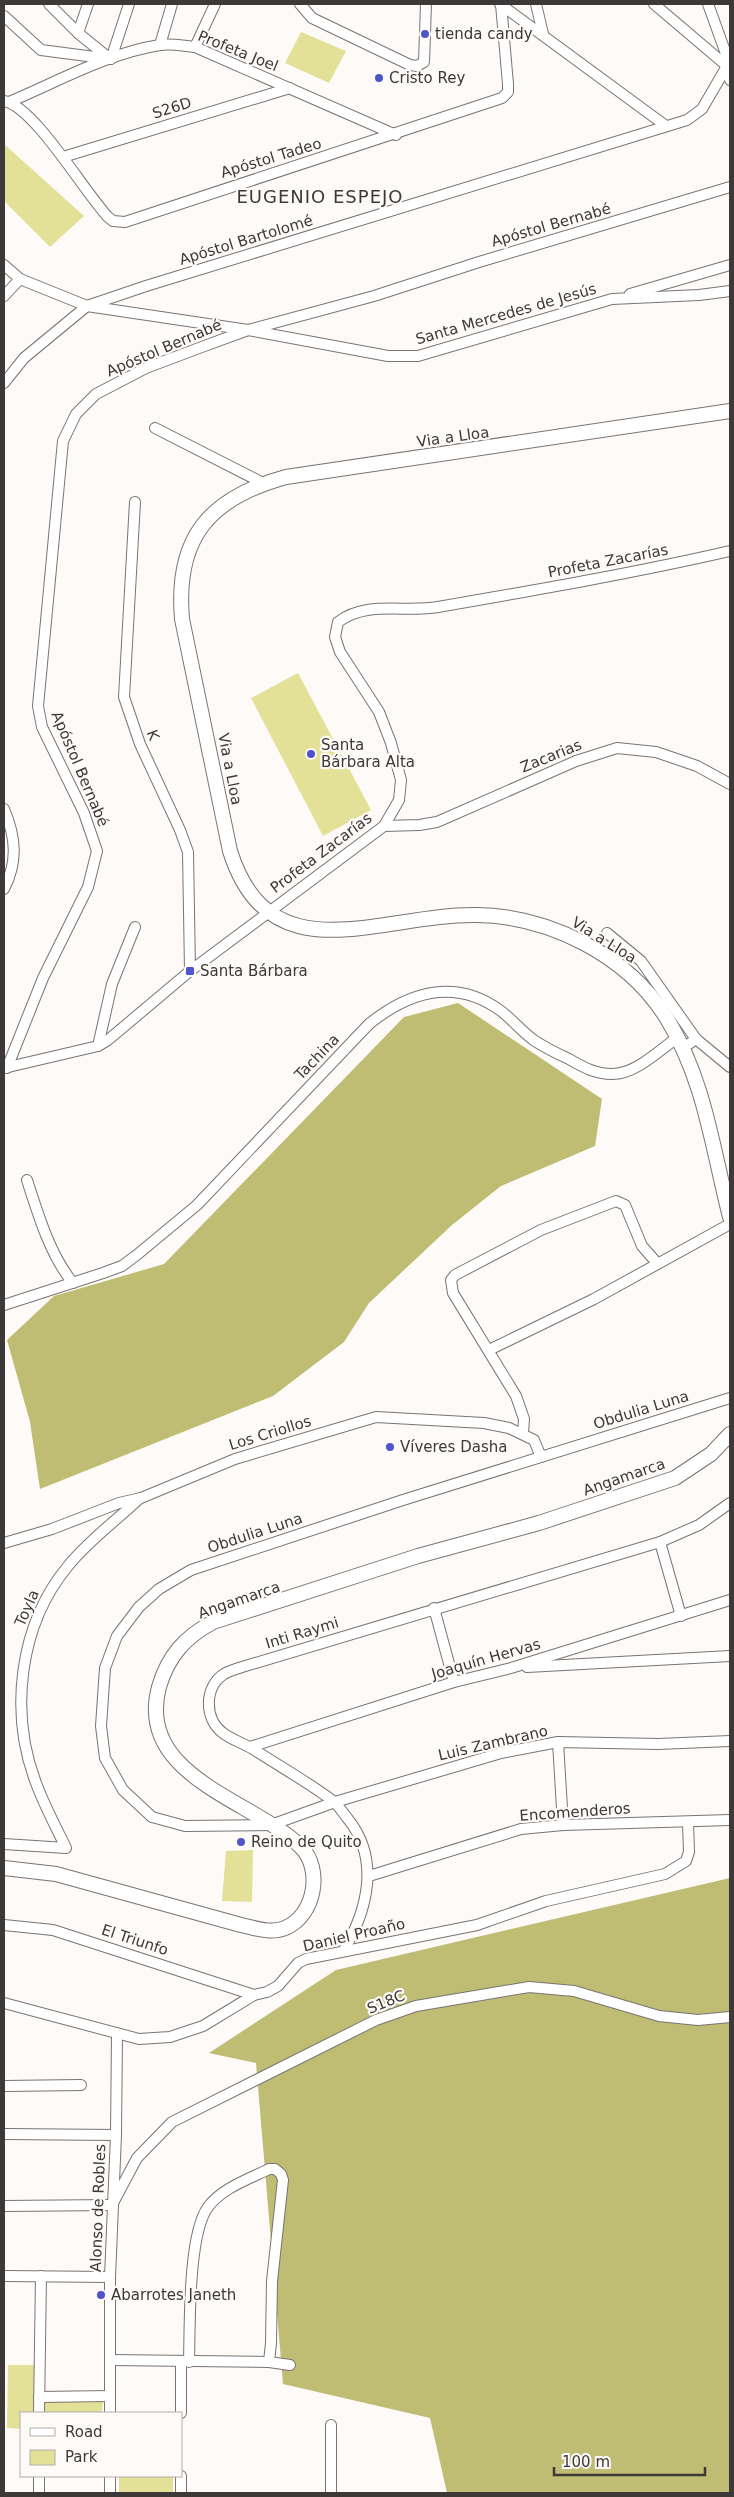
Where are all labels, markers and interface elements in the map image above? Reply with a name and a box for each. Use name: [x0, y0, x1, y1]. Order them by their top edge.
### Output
place label: tienda candy: [435, 25, 533, 43]
street label: Profeta Joel: [195, 27, 281, 75]
marker: tienda candy: [419, 28, 431, 40]
place label: Cristo Rey: [389, 69, 465, 87]
marker: Cristo Rey: [373, 72, 385, 84]
street label: S26D: [150, 94, 194, 122]
street label: Apóstol Tadeo: [218, 134, 324, 182]
district label: EUGENIO ESPEJO: [236, 186, 404, 207]
street label: Apóstol Bernabé: [489, 199, 613, 251]
street label: Apóstol Bartolomé: [177, 211, 315, 269]
street label: Santa Mercedes de Jesús: [414, 280, 599, 348]
street label: Apóstol Bernabé: [104, 316, 224, 380]
street label: Via a Lloa: [416, 423, 490, 451]
street label: Profeta Zacarías: [546, 540, 670, 582]
street label: Apóstol Bernabé: [48, 709, 112, 829]
street label: K: [143, 727, 164, 744]
street label: Via a Lloa: [214, 731, 246, 807]
place label: Santa Bárbara Alta: [321, 736, 415, 771]
street label: Zacarias: [518, 736, 584, 776]
marker: Santa Bárbara Alta: [305, 748, 317, 760]
street label: Profeta Zacarías: [267, 809, 375, 897]
street label: Via a Lloa: [568, 913, 640, 967]
place label: Santa Bárbara: [200, 962, 308, 980]
marker: Santa Bárbara: [184, 965, 196, 977]
street label: Tachina: [290, 1030, 343, 1084]
street label: Obdulia Luna: [591, 1387, 691, 1433]
street label: Los Criollos: [227, 1412, 314, 1454]
place label: Víveres Dasha: [400, 1438, 507, 1456]
marker: Víveres Dasha: [384, 1441, 396, 1453]
street label: Angamarca: [581, 1455, 667, 1499]
street label: Obdulia Luna: [205, 1509, 305, 1557]
street label: Angamarca: [196, 1578, 282, 1622]
street label: Toyla: [11, 1587, 43, 1630]
street label: Inti Raymi: [263, 1613, 341, 1653]
street label: Joaquín Hervas: [428, 1635, 543, 1683]
street label: Luis Zambrano: [436, 1722, 550, 1764]
street label: Encomenderos: [519, 1799, 631, 1825]
place label: Reino de Quito: [251, 1833, 362, 1851]
marker: Reino de Quito: [235, 1836, 247, 1848]
street label: Daniel Proaño: [301, 1915, 407, 1955]
street label: El Triunfo: [99, 1921, 171, 1959]
street label: S18C: [365, 1986, 407, 2018]
street label: Alonso de Robles: [87, 2144, 109, 2272]
place label: Abarrotes Janeth: [111, 2286, 236, 2304]
marker: Abarrotes Janeth: [95, 2289, 107, 2301]
legend: [20, 2412, 182, 2477]
text: Road: [65, 2423, 103, 2441]
scale bar: [554, 2444, 705, 2476]
text: Park: [65, 2448, 98, 2466]
text: 100 m: [562, 2453, 610, 2471]

